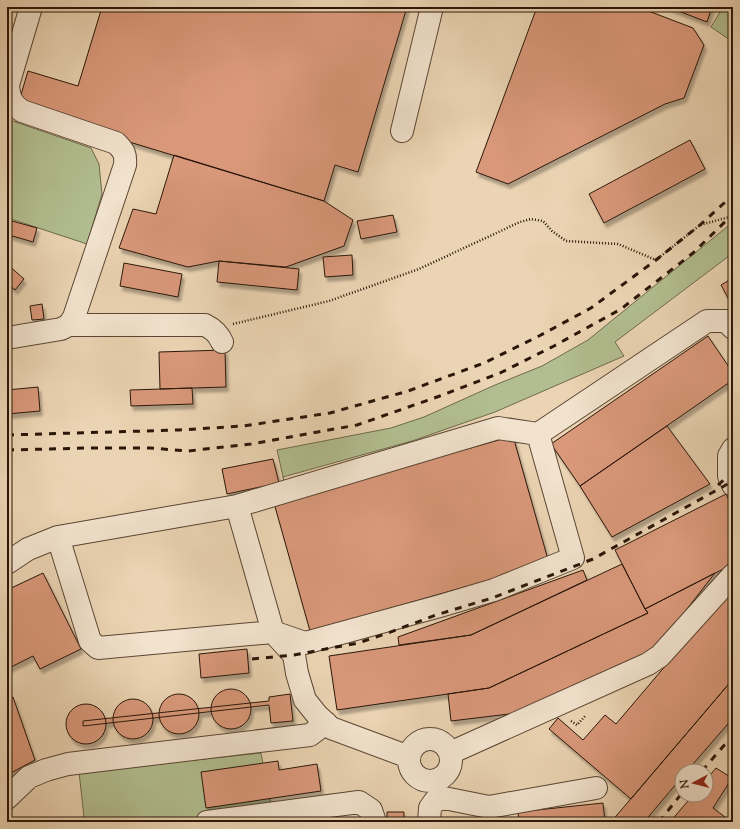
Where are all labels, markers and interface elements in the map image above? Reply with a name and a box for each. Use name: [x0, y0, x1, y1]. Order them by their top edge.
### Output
north arrow: [674, 763, 714, 803]
text: N: [677, 779, 694, 790]

